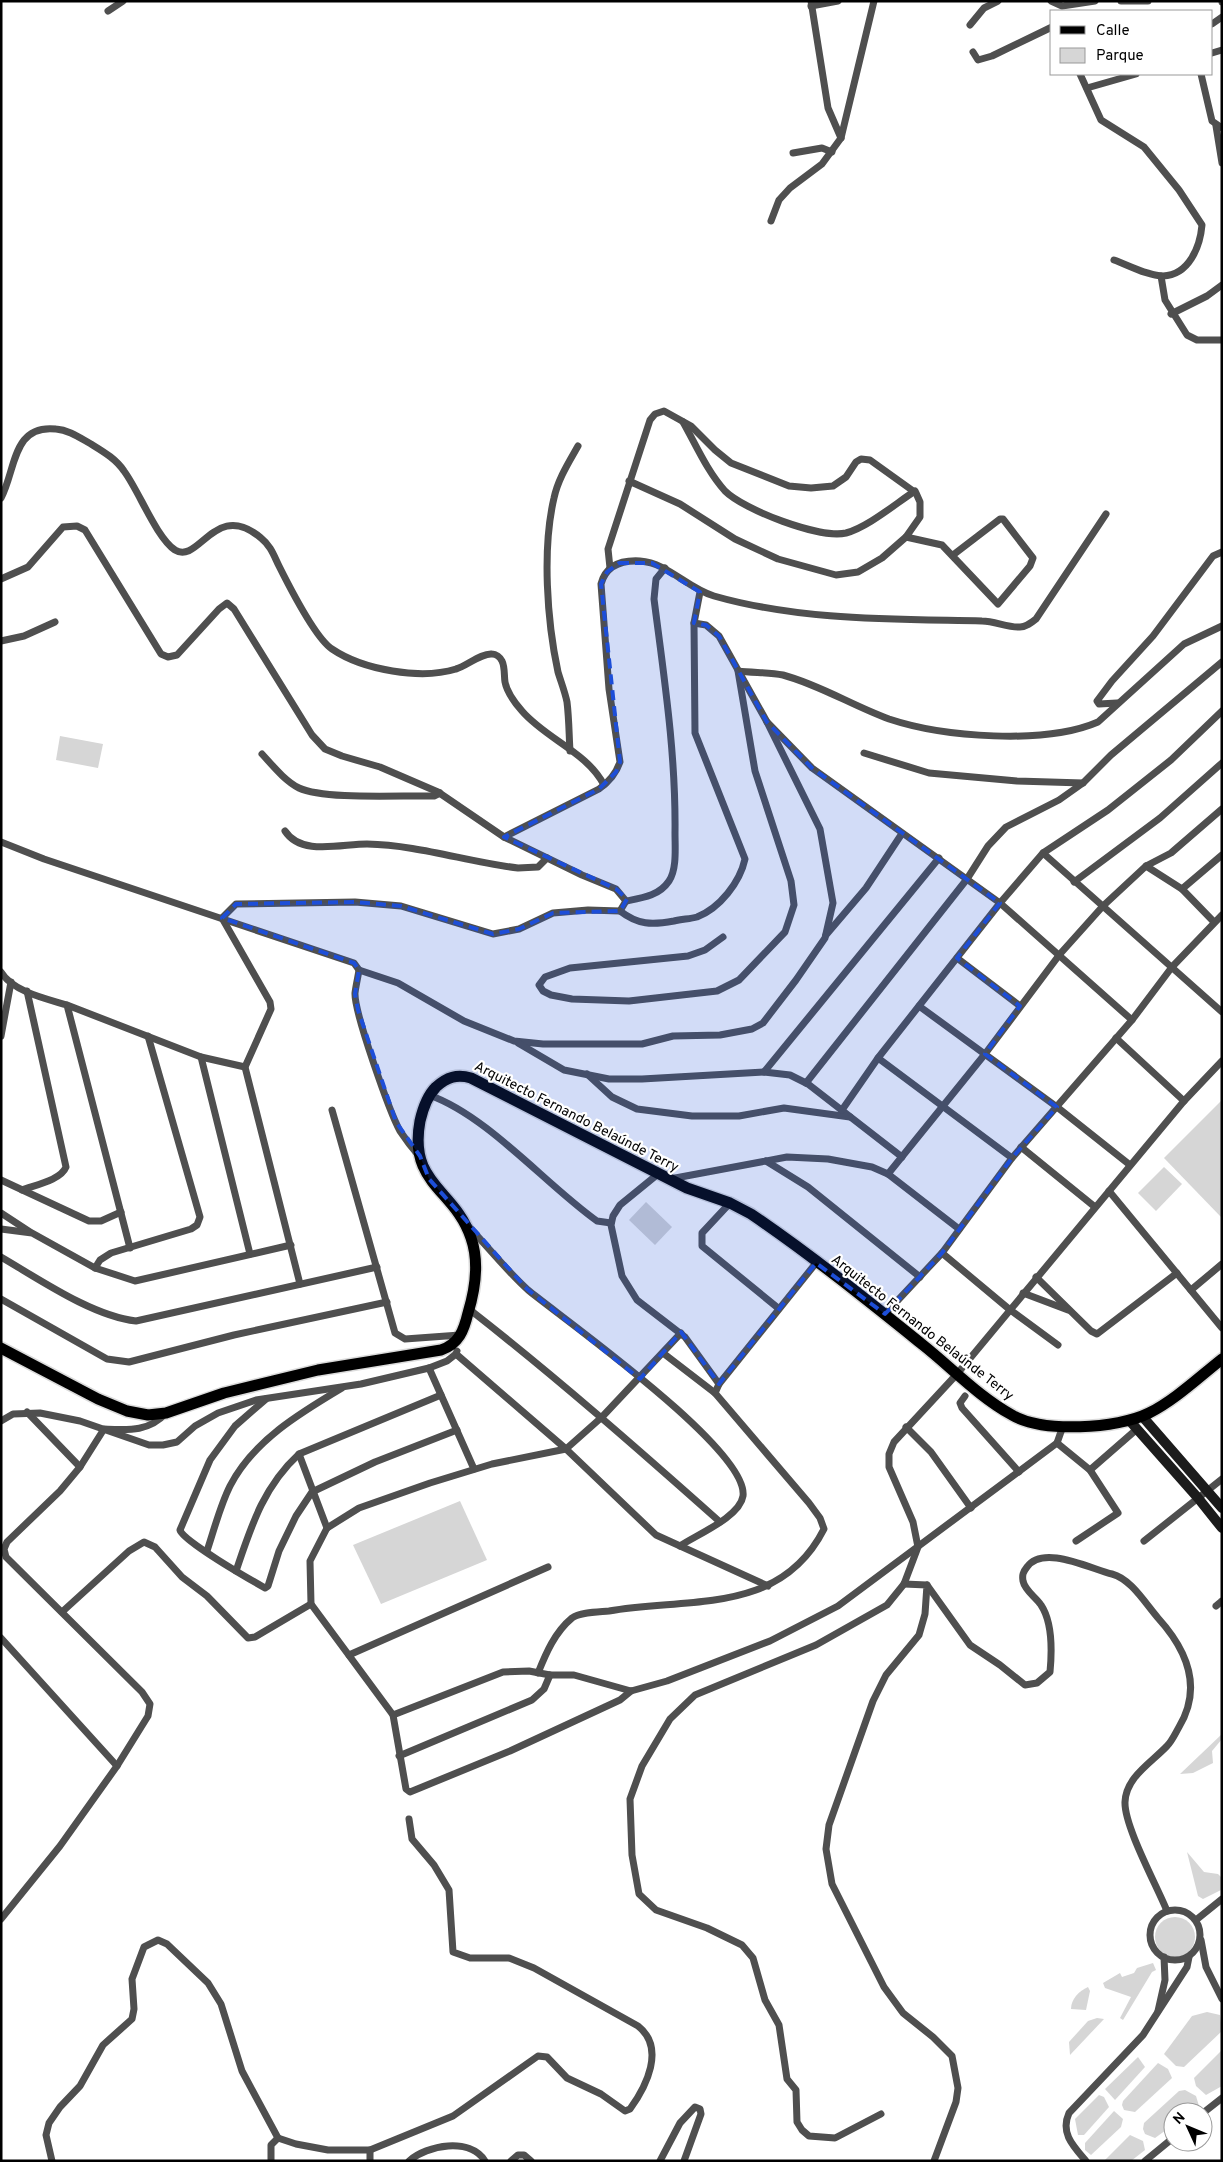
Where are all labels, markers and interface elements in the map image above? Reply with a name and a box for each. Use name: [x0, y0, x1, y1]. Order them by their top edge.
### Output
legend: [1050, 10, 1213, 75]
text: Calle: [1096, 22, 1130, 41]
text: Parque: [1096, 47, 1144, 66]
street label: Arquitecto Fernando Belaúnde Terry: [471, 1058, 681, 1176]
street label: Arquitecto Fernando Belaúnde Terry: [827, 1252, 1017, 1405]
north arrow: [1163, 2102, 1213, 2152]
text: N: [1170, 2109, 1189, 2129]

